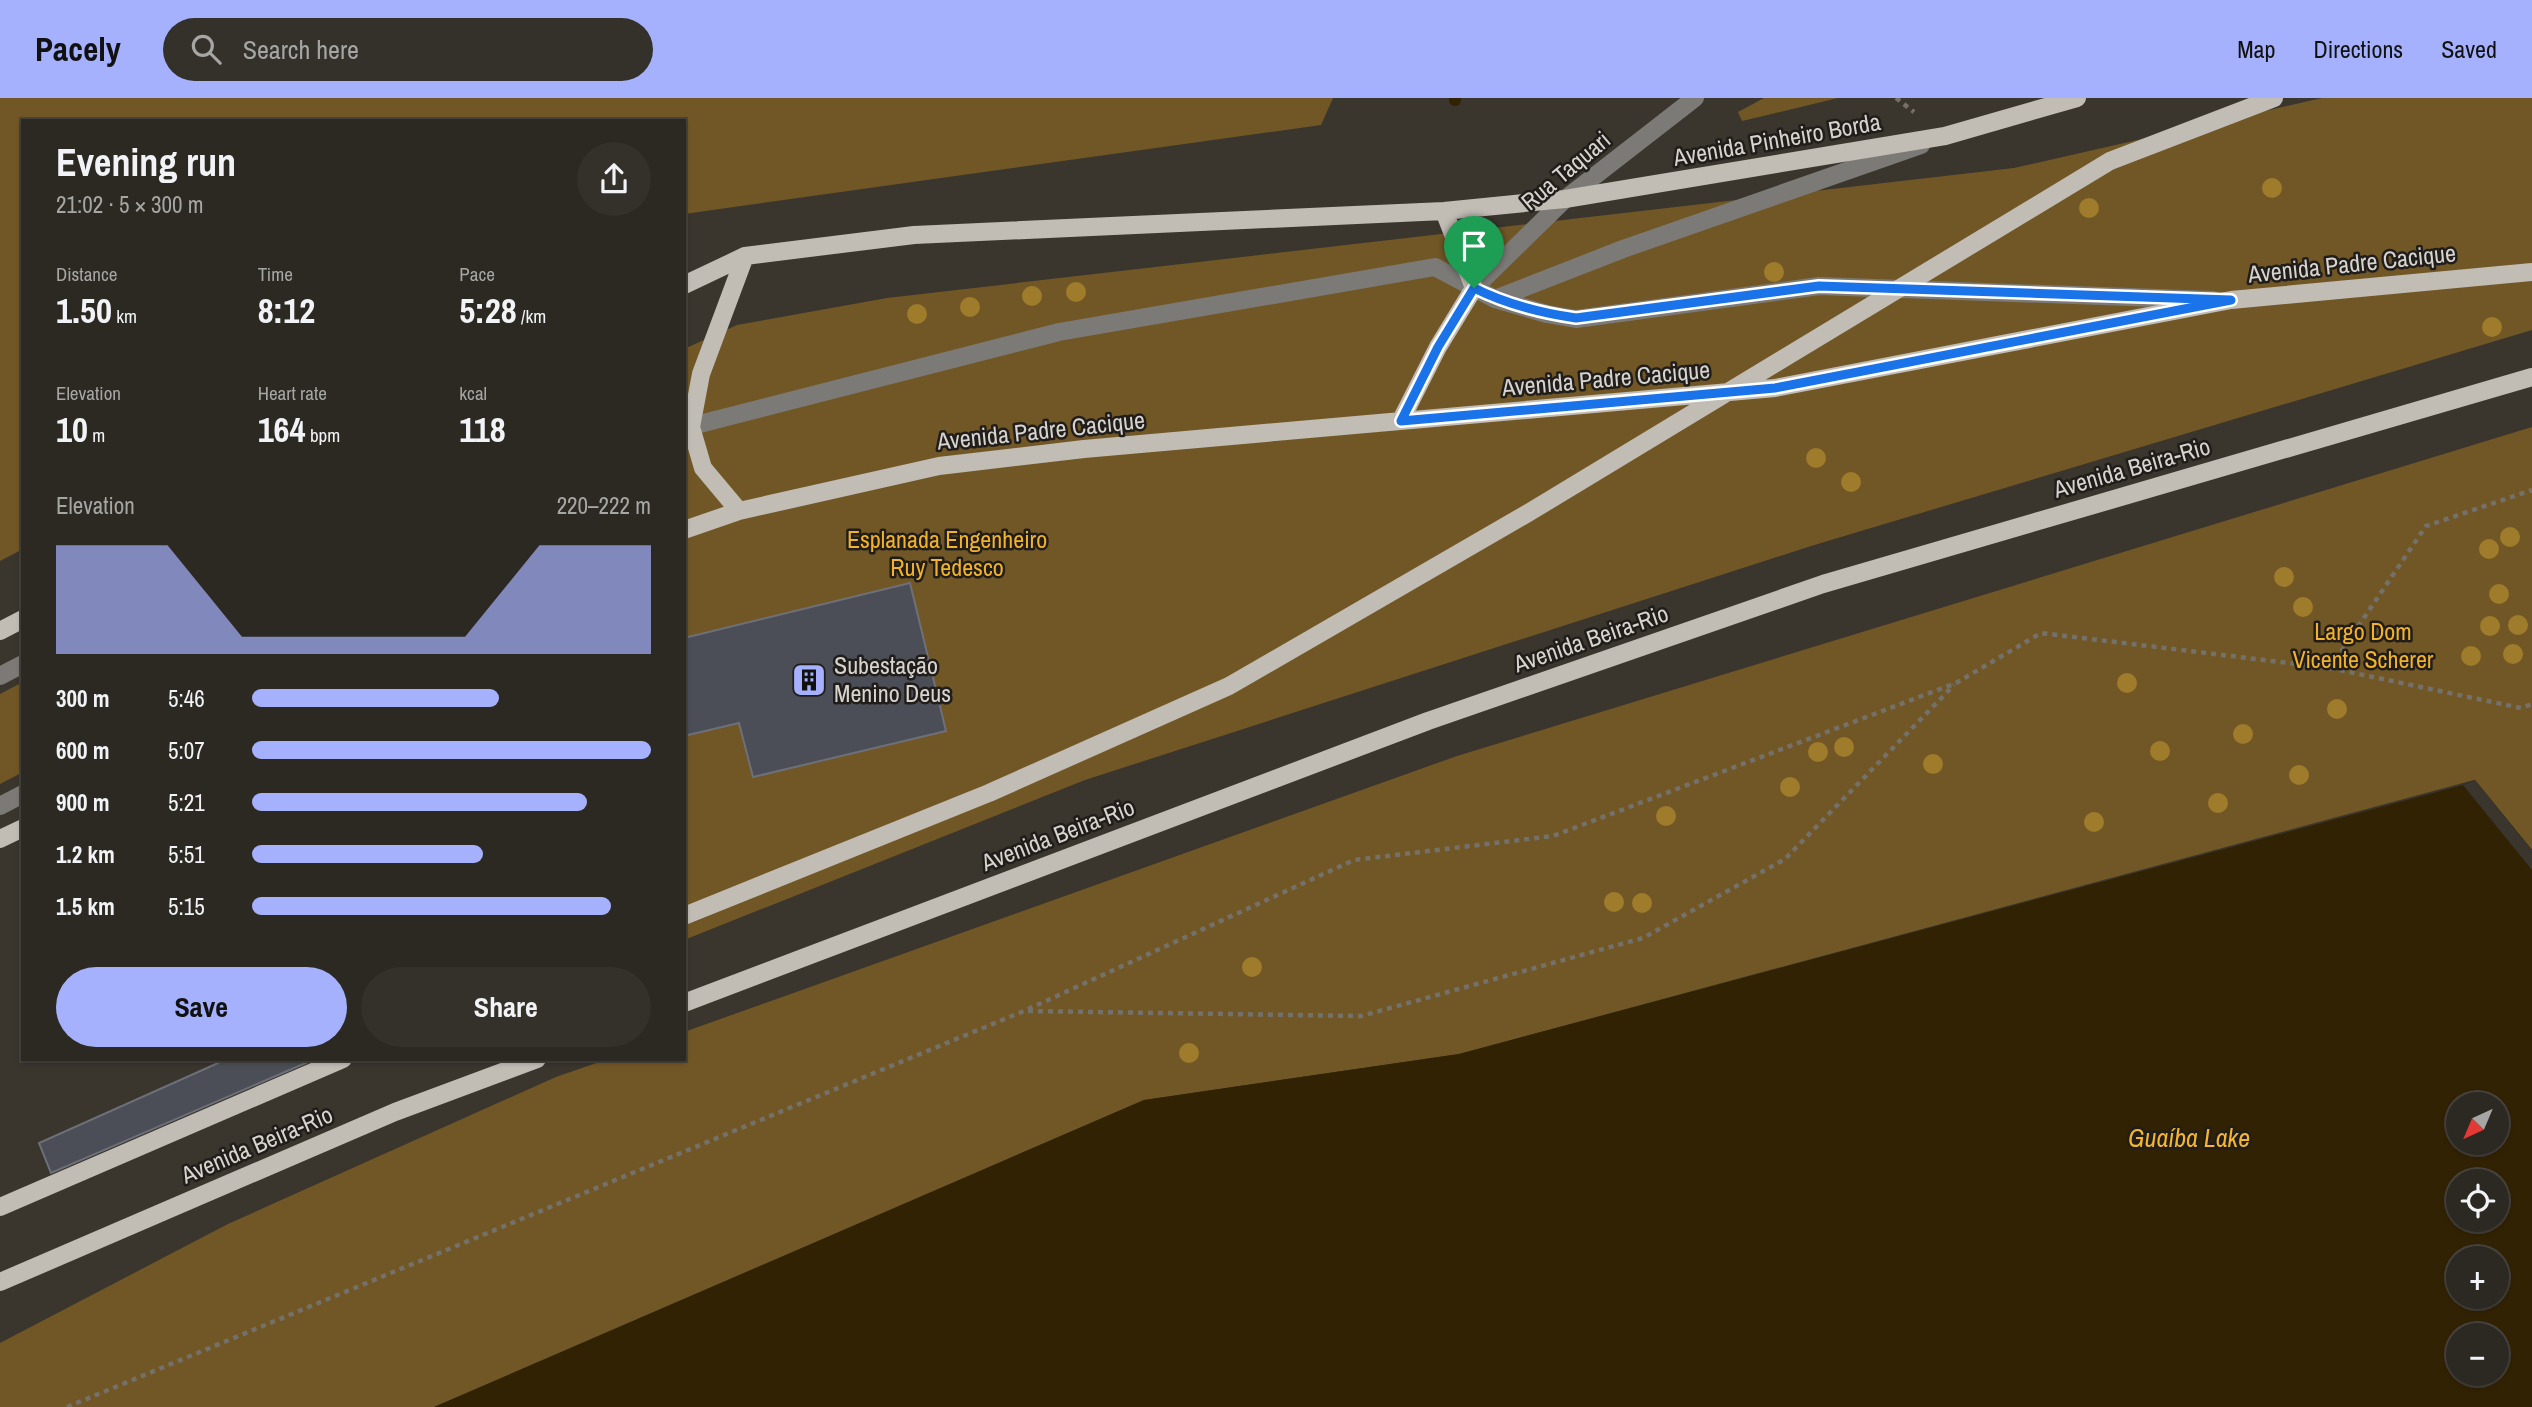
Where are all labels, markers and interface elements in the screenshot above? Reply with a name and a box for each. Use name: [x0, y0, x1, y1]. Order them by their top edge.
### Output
search box: [163, 18, 653, 81]
text: Pacely: [35, 27, 121, 71]
icon: search: [187, 30, 225, 68]
text: Search here: [243, 32, 359, 67]
text: Map: [2237, 33, 2275, 65]
text: Directions: [2313, 33, 2403, 65]
text: Saved: [2441, 33, 2497, 65]
street label: Avenida Pinheiro Borda: [1670, 105, 1883, 173]
street label: Rua Taquari: [1514, 124, 1617, 217]
text: Evening run: [56, 137, 236, 188]
button: share: [577, 142, 651, 216]
text: 21:02 · 5 × 300 m: [56, 189, 203, 220]
pin: [1444, 216, 1504, 288]
icon: arrive: [1455, 227, 1493, 265]
street label: Avenida Padre Cacique: [2245, 236, 2457, 290]
text: Distance: [56, 261, 117, 287]
text: Time: [258, 261, 293, 287]
text: Pace: [459, 261, 495, 287]
text: 1.50: [56, 287, 112, 334]
text: 8:12: [258, 287, 315, 334]
text: 5:28: [459, 287, 517, 334]
text: km: [112, 303, 137, 329]
text: /km: [517, 303, 546, 329]
street label: Avenida Padre Cacique: [1500, 353, 1711, 403]
text: Elevation: [56, 380, 121, 406]
text: Heart rate: [258, 380, 327, 406]
text: kcal: [459, 380, 487, 406]
street label: Avenida Padre Cacique: [934, 403, 1146, 457]
text: 10: [56, 406, 88, 453]
text: 164: [258, 406, 306, 453]
text: 118: [459, 406, 506, 453]
text: m: [88, 422, 105, 448]
text: bpm: [306, 422, 340, 448]
street label: Avenida Beira-Rio: [2049, 429, 2214, 505]
text: Elevation: [56, 490, 135, 521]
text: 220–222 m: [557, 490, 651, 521]
park label: Esplanada Engenheiro Ruy Tedesco: [847, 523, 1047, 583]
street label: Avenida Beira-Rio: [1508, 597, 1672, 680]
park label: Largo Dom Vicente Scherer: [2293, 615, 2434, 675]
place label: Subestação Menino Deus: [834, 649, 951, 709]
building icon: Subestação Menino Deus: [790, 661, 828, 699]
text: 300 m: [56, 683, 109, 714]
text: 5:46: [168, 683, 205, 714]
text: 600 m: [56, 735, 109, 766]
text: 5:07: [168, 735, 205, 766]
text: 900 m: [56, 787, 109, 818]
text: 5:21: [168, 787, 205, 818]
street label: Avenida Beira-Rio: [976, 790, 1139, 878]
text: 1.2 km: [56, 839, 115, 870]
text: 5:51: [168, 839, 205, 870]
text: 1.5 km: [56, 891, 115, 922]
text: 5:15: [168, 891, 205, 922]
button: Save: [56, 967, 347, 1047]
button: Share: [361, 967, 651, 1047]
north arrow: [2446, 1092, 2510, 1155]
map controls: [2446, 1092, 2509, 1386]
street label: Avenida Beira-Rio: [175, 1098, 337, 1191]
water label: Guaíba Lake: [2128, 1120, 2250, 1155]
button: locate: [2446, 1169, 2509, 1232]
button: +: [2446, 1246, 2509, 1309]
button: −: [2446, 1323, 2509, 1386]

